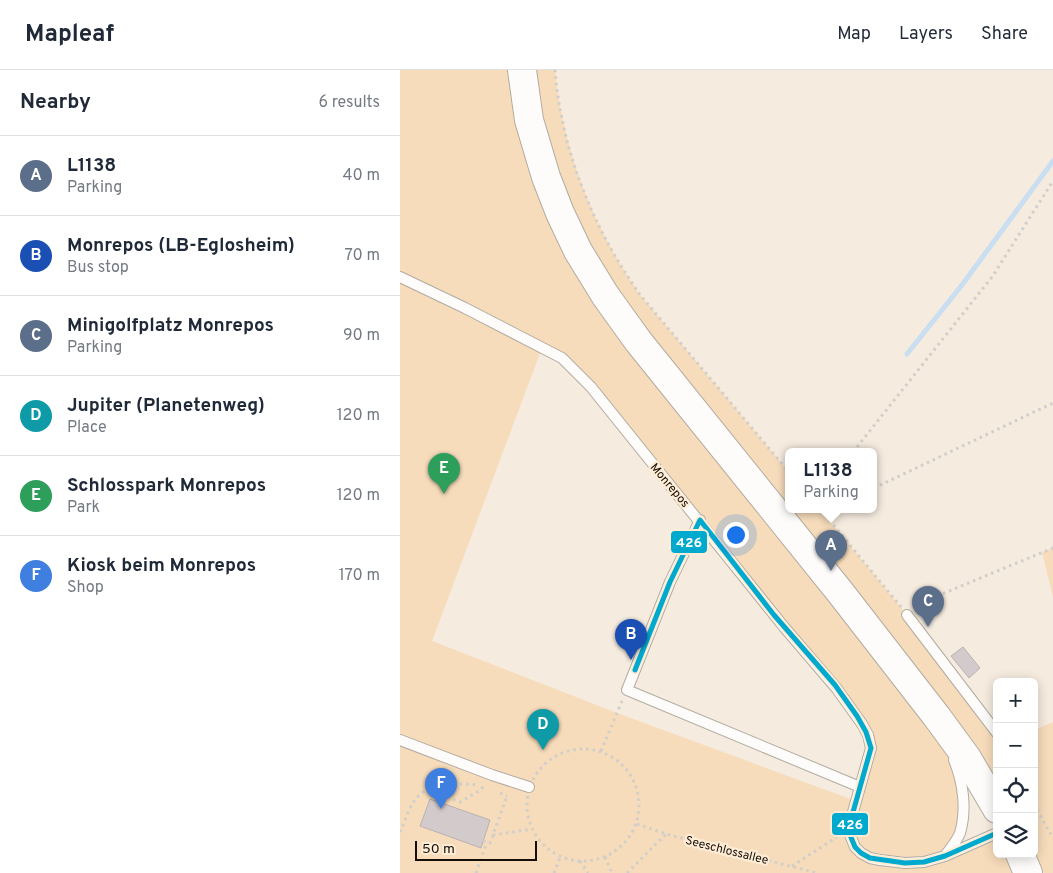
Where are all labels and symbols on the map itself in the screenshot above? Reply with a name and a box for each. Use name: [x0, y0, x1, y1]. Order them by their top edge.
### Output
pin: E: [428, 453, 460, 494]
street label: Monrepos: [646, 460, 693, 511]
your location: [723, 522, 749, 548]
line badge: 426: [670, 530, 708, 554]
pin: A: [815, 530, 847, 571]
text: 426: [676, 535, 702, 552]
pin: C: [912, 586, 944, 627]
pin: B: [615, 619, 647, 660]
pin: D: [527, 709, 559, 750]
pin: F: [425, 768, 457, 809]
line badge: 426: [831, 812, 869, 836]
text: 426: [837, 817, 863, 834]
street label: Seeschlossallee: [684, 833, 770, 869]
scale bar: [415, 838, 538, 861]

